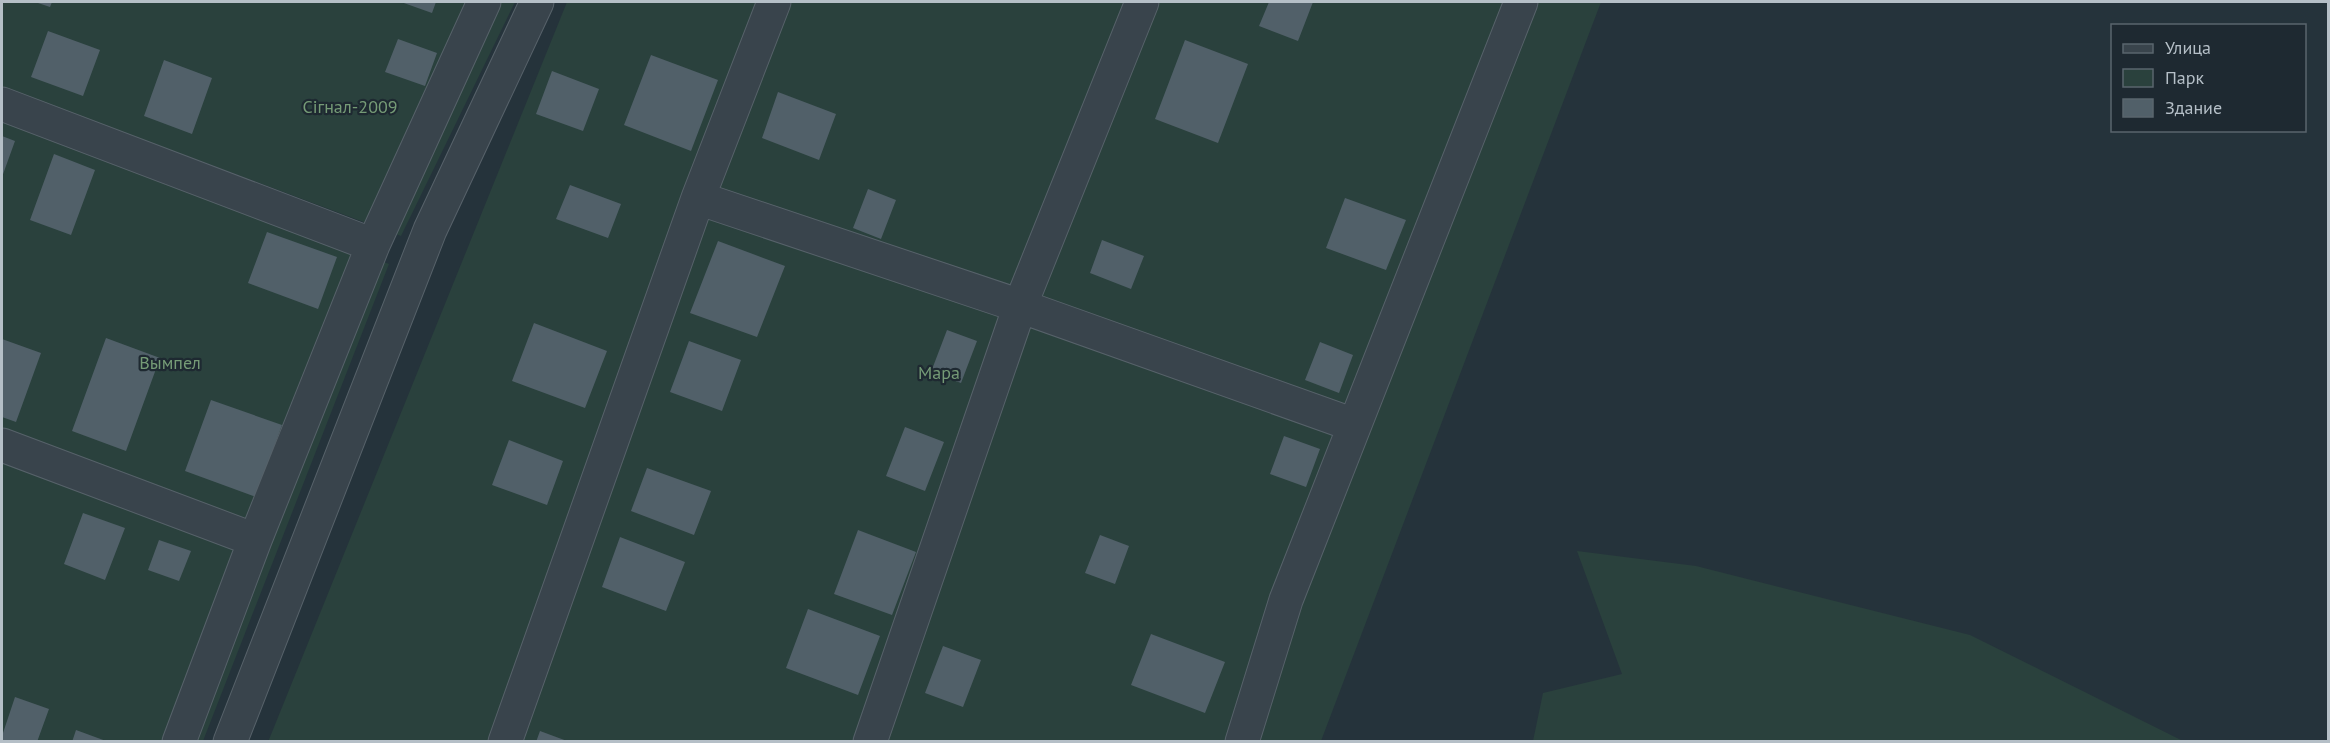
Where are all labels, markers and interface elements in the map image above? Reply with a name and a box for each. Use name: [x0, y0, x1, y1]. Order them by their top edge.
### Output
legend: [2111, 24, 2306, 132]
text: Улица: [2165, 36, 2211, 59]
text: Парк: [2165, 66, 2205, 89]
park label: Сігнал-2009: [302, 95, 398, 118]
text: Здание: [2165, 96, 2222, 119]
park label: Вымпел: [139, 351, 201, 374]
park label: Мара: [918, 361, 960, 384]

